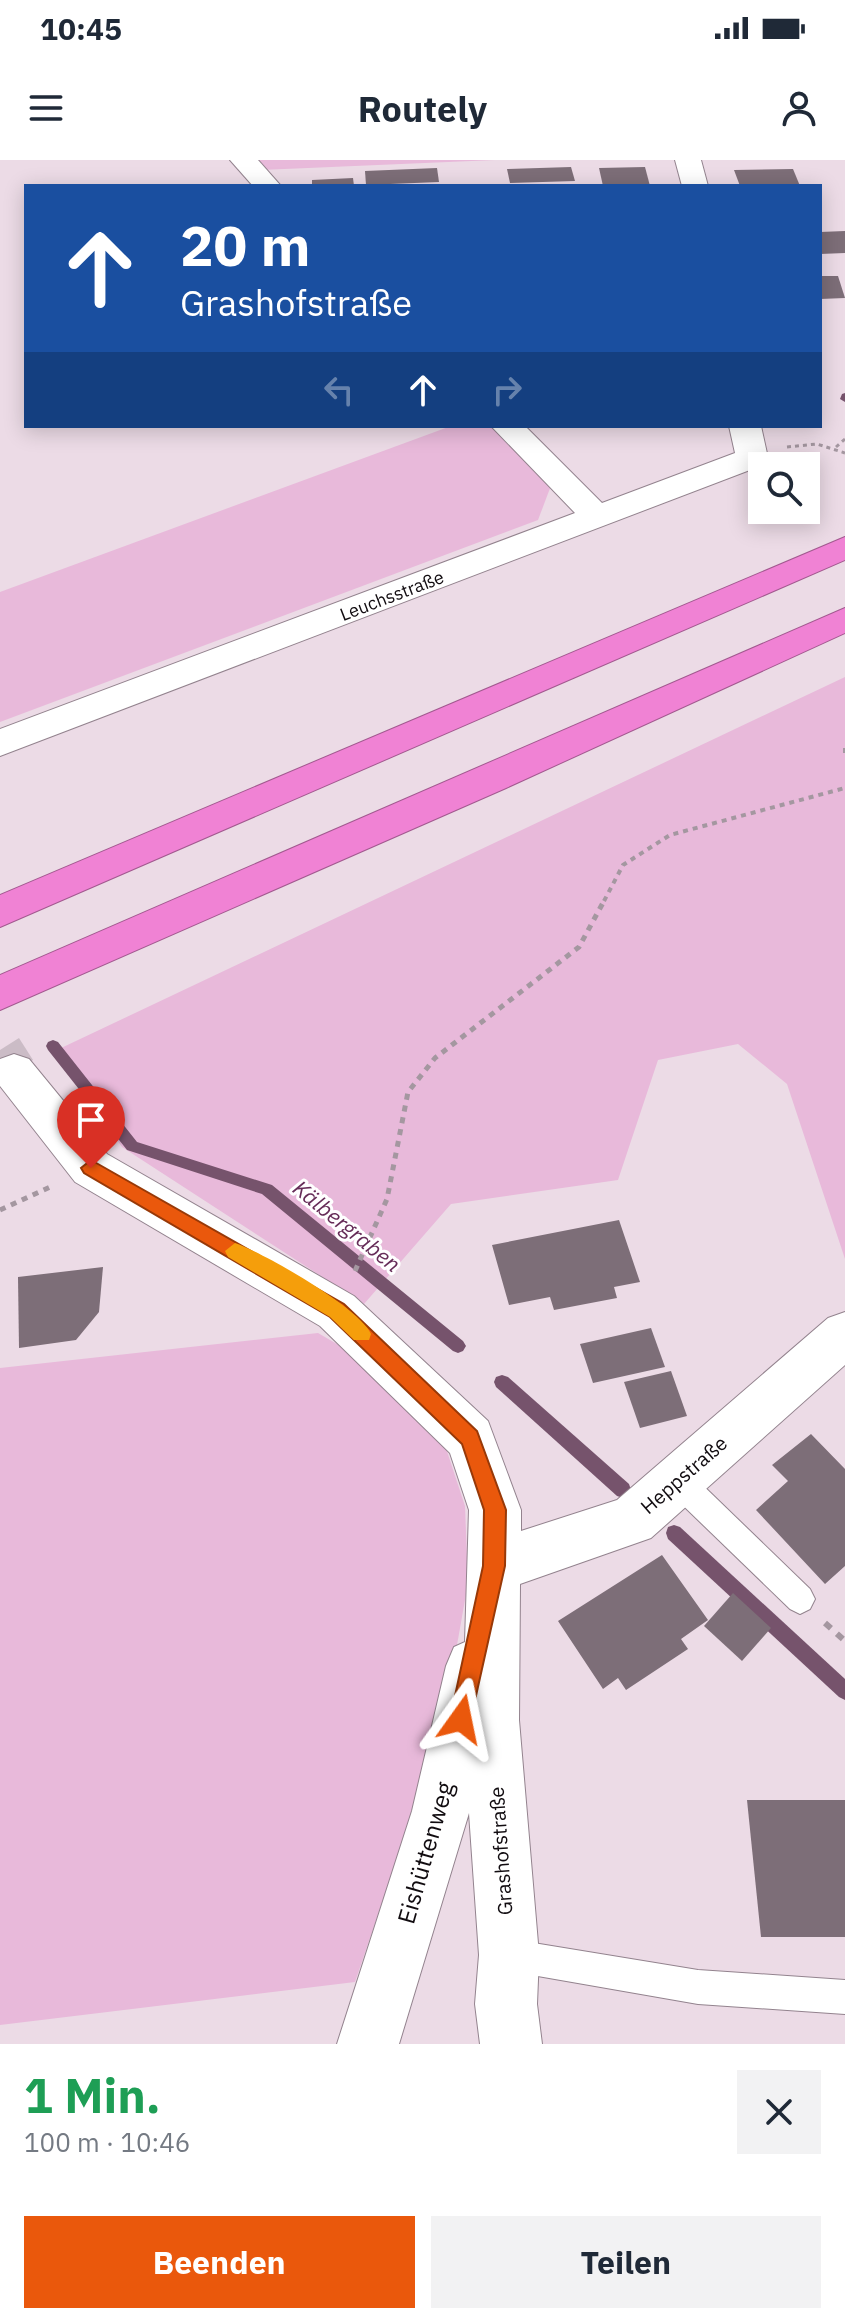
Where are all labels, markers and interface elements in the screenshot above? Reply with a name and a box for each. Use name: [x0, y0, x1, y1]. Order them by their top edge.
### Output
text: 10:45: [40, 9, 122, 48]
text: Routely: [358, 85, 487, 132]
icon: menu: [24, 86, 68, 130]
icon: person: [777, 86, 821, 130]
text: 20 m: [180, 209, 310, 281]
icon: ahead: [48, 216, 152, 320]
text: Grashofstraße: [180, 279, 412, 326]
icon: left: [317, 368, 361, 412]
icon: ahead: [401, 368, 445, 412]
icon: right: [485, 368, 529, 412]
map controls: [748, 452, 820, 524]
button: search: [748, 452, 820, 524]
street label: Leuchsstraße: [337, 565, 447, 626]
pin: [57, 1086, 125, 1168]
icon: arrive: [69, 1098, 113, 1142]
water label: Kälbergraben: [287, 1173, 407, 1278]
street label: Heppstraße: [635, 1429, 733, 1520]
position arrow: [419, 1677, 503, 1761]
street label: Eishüttenweg: [389, 1778, 461, 1927]
street label: Grashofstraße: [483, 1786, 518, 1916]
text: 1 Min.: [24, 2064, 161, 2126]
button: close: [737, 2070, 821, 2154]
text: 100 m · 10:46: [24, 2125, 190, 2159]
button: Beenden: [24, 2216, 415, 2308]
button: Teilen: [431, 2216, 821, 2308]

